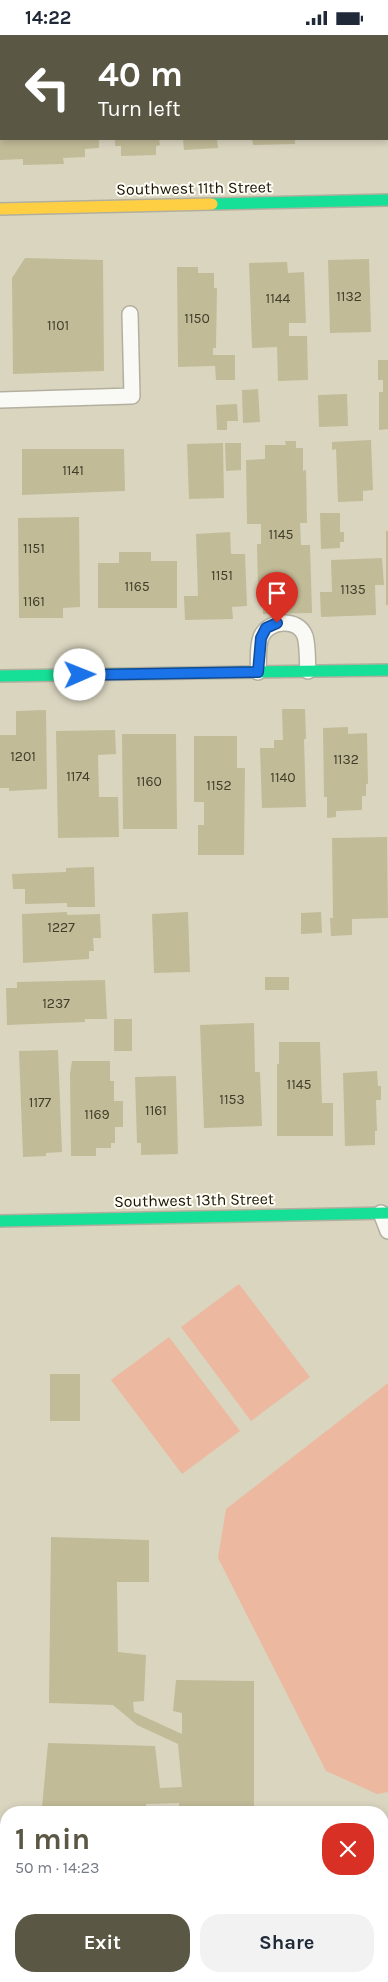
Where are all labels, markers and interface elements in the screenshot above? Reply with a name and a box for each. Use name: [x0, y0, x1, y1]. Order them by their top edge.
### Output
text: 14:22: [25, 7, 71, 29]
text: 40 m: [98, 54, 183, 95]
icon: left: [15, 55, 80, 120]
text: Turn left: [98, 96, 181, 122]
street label: Southwest 11th Street: [116, 177, 272, 199]
house number: 1132: [336, 288, 362, 305]
house number: 1144: [266, 290, 291, 307]
house number: 1150: [184, 310, 210, 327]
house number: 1101: [47, 317, 69, 334]
house number: 1141: [62, 462, 84, 479]
house number: 1145: [269, 526, 294, 543]
house number: 1151: [23, 540, 45, 557]
house number: 1151: [211, 567, 233, 584]
pin: [256, 572, 298, 623]
house number: 1165: [124, 578, 150, 595]
icon: arrive: [263, 579, 291, 607]
house number: 1135: [340, 581, 366, 598]
house number: 1161: [23, 593, 45, 610]
position arrow: [53, 648, 105, 700]
house number: 1201: [10, 748, 36, 765]
house number: 1132: [333, 751, 359, 768]
house number: 1174: [66, 768, 90, 785]
house number: 1140: [270, 769, 296, 786]
house number: 1160: [136, 773, 162, 790]
house number: 1152: [206, 777, 232, 794]
house number: 1227: [47, 919, 75, 936]
house number: 1237: [42, 995, 70, 1012]
house number: 1145: [287, 1076, 312, 1093]
house number: 1153: [219, 1091, 245, 1108]
house number: 1177: [29, 1094, 52, 1111]
house number: 1161: [145, 1102, 167, 1119]
house number: 1169: [84, 1106, 110, 1123]
street label: Southwest 13th Street: [114, 1189, 274, 1211]
text: 1 min: [15, 1821, 90, 1857]
button: close: [322, 1823, 374, 1875]
text: 50 m · 14:23: [15, 1858, 99, 1877]
button: Exit: [15, 1914, 190, 1972]
button: Share: [200, 1914, 374, 1972]

